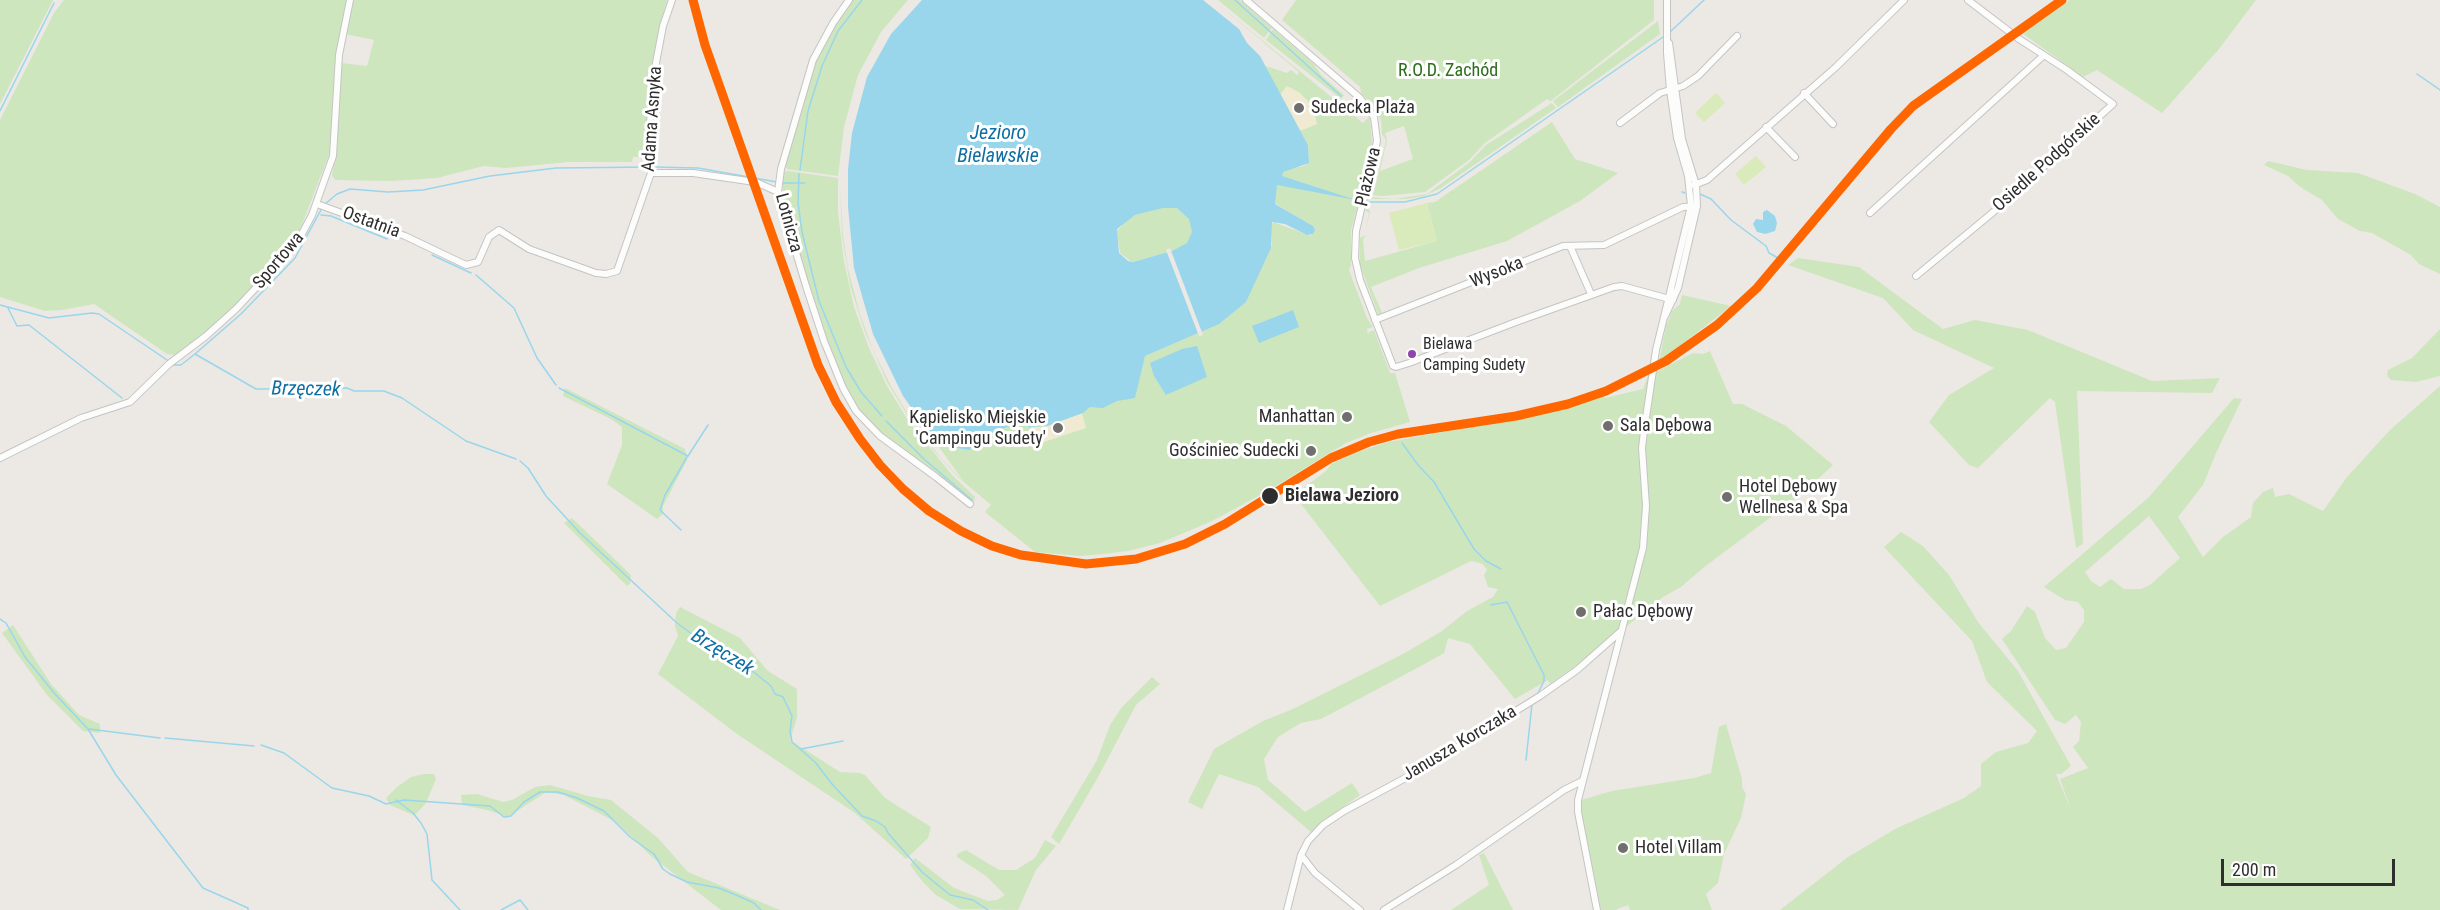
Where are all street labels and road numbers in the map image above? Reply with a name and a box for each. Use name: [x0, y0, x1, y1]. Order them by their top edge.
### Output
street label: Adama Asnyka: [639, 65, 667, 173]
street label: Osiedle Podgórskie: [1989, 109, 2105, 217]
street label: Plażowa: [1352, 145, 1386, 209]
street label: Lotnicza: [770, 191, 806, 255]
street label: Ostatnia: [339, 203, 403, 243]
street label: Sportowa: [249, 228, 309, 294]
street label: Wysoka: [1467, 253, 1527, 293]
street label: Janusza Korczaka: [1399, 701, 1521, 787]

